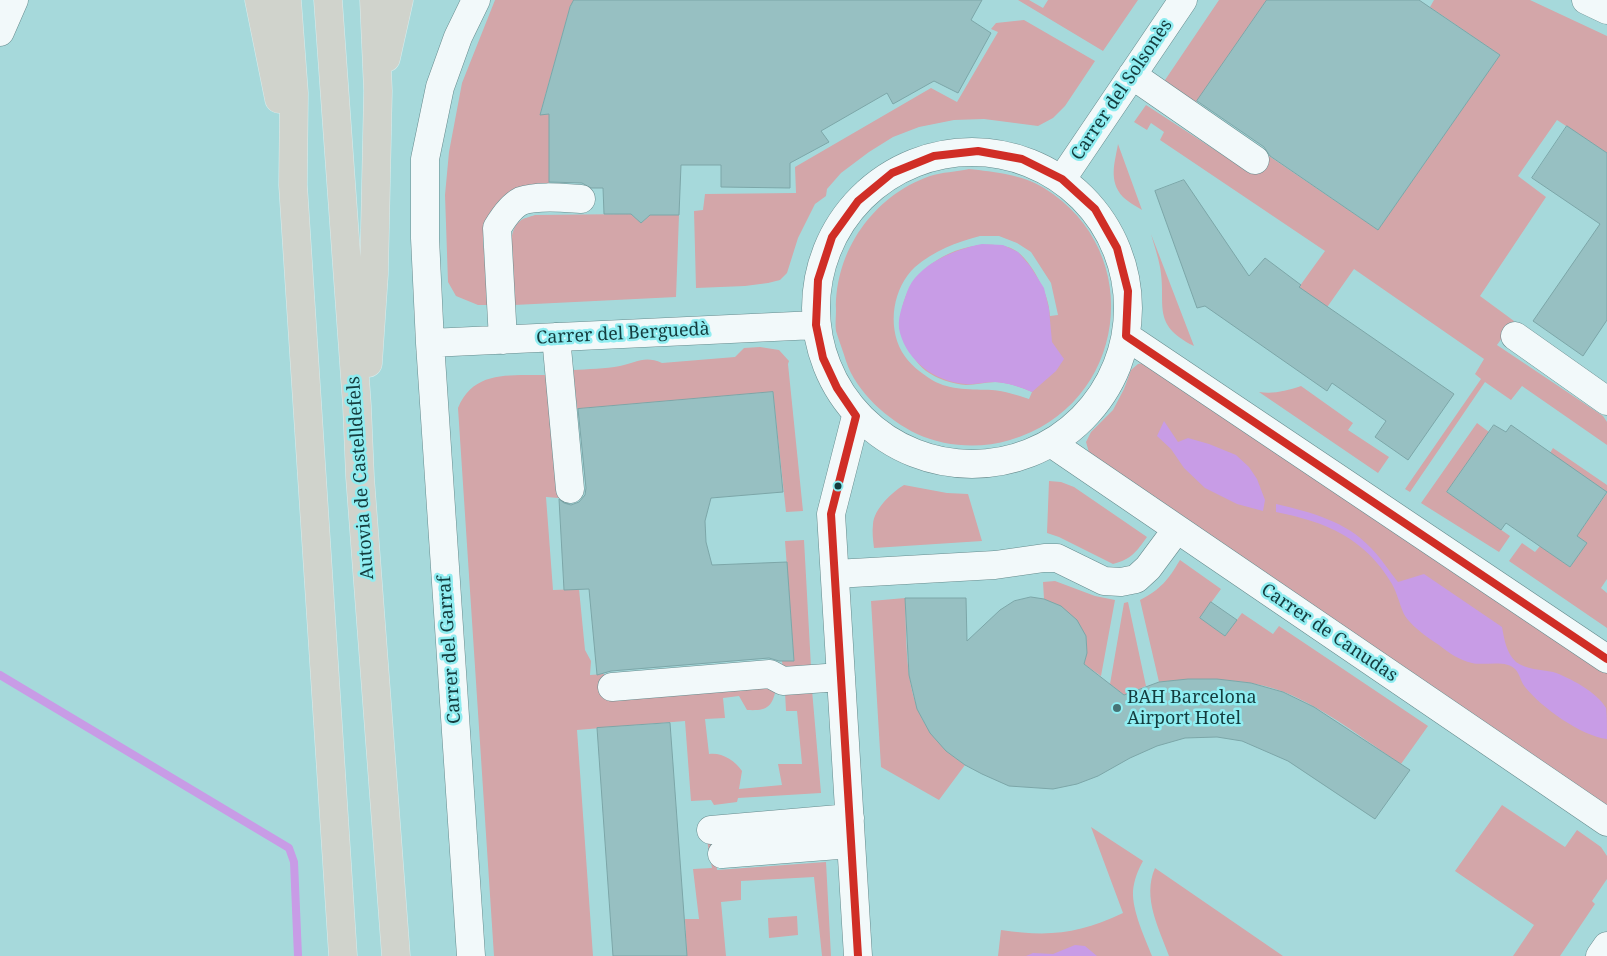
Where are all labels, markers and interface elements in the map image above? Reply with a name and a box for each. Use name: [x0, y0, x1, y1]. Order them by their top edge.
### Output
street label: Carrer del Solsonès: [1067, 15, 1177, 165]
street label: Carrer del Berguedà: [536, 319, 710, 349]
street label: Autovia de Castelldefels: [343, 376, 379, 580]
unlabelled marker: [833, 481, 843, 491]
street label: Carrer del Garraf: [434, 575, 466, 725]
street label: Carrer de Canudas: [1257, 579, 1401, 687]
place label: BAH Barcelona Airport Hotel: [1127, 687, 1257, 730]
marker: BAH Barcelona Airport Hotel: [1111, 702, 1123, 714]

